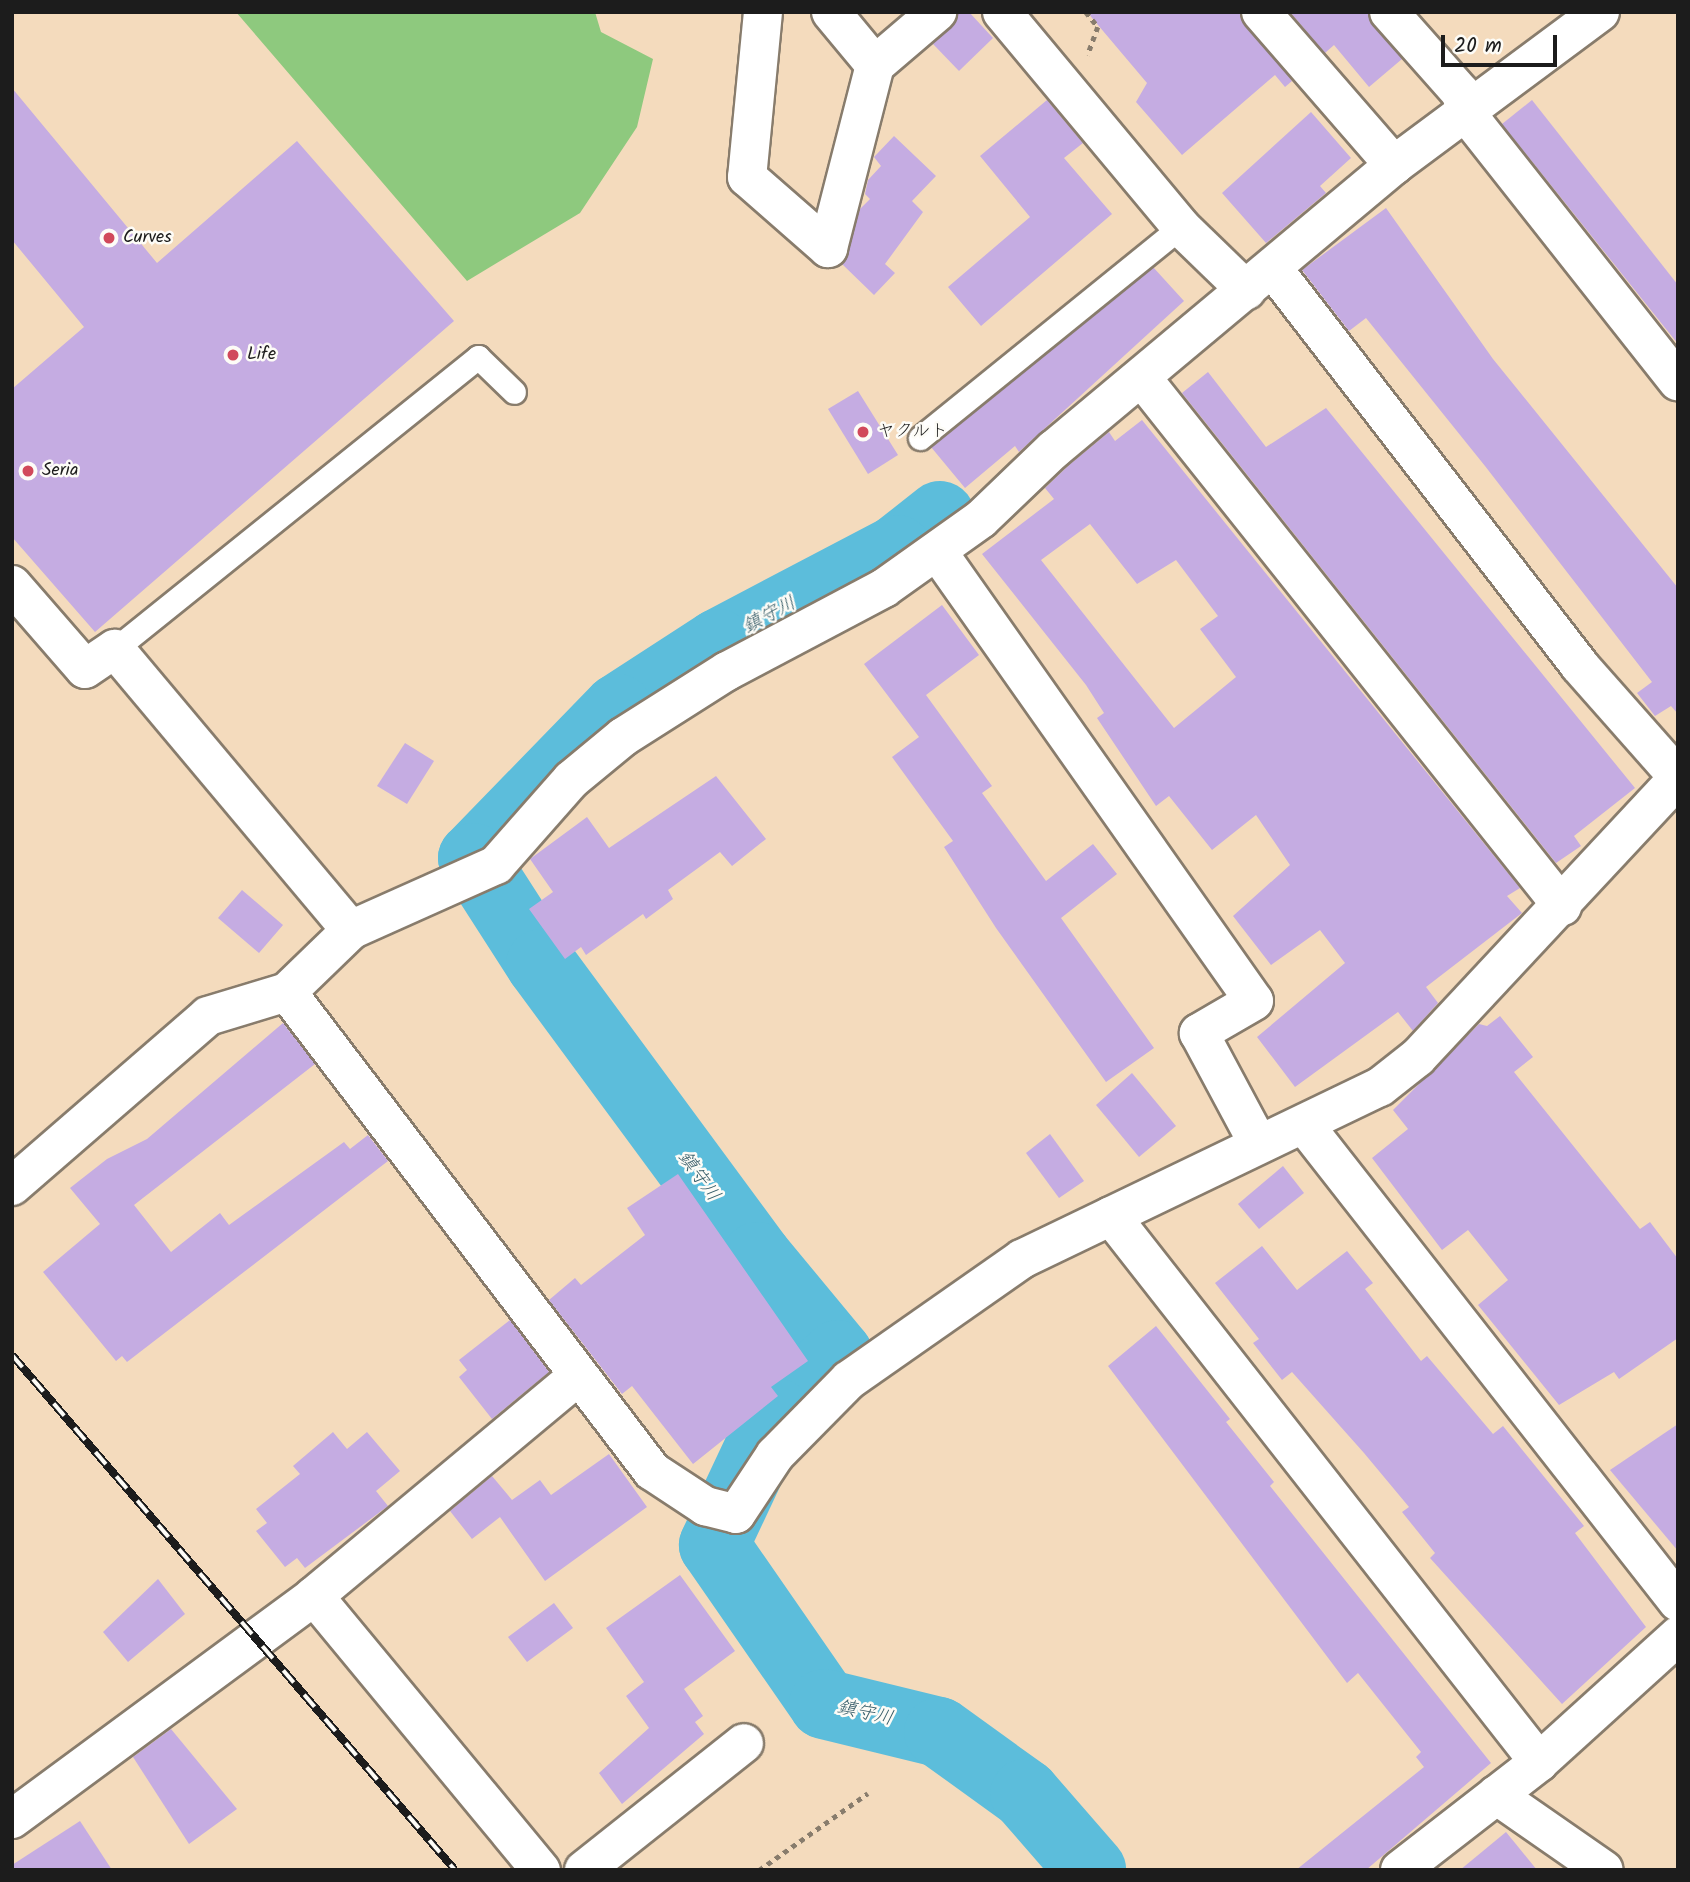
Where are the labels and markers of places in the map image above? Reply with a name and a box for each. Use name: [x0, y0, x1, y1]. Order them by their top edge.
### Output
place label: Curves: [123, 227, 172, 249]
marker: Curves: [101, 230, 117, 246]
place label: Life: [247, 344, 276, 366]
marker: Life: [225, 347, 241, 363]
place label: ヤクルト: [877, 421, 949, 443]
marker: ヤクルト: [855, 424, 871, 440]
place label: Seria: [42, 460, 78, 482]
marker: Seria: [20, 463, 36, 479]

